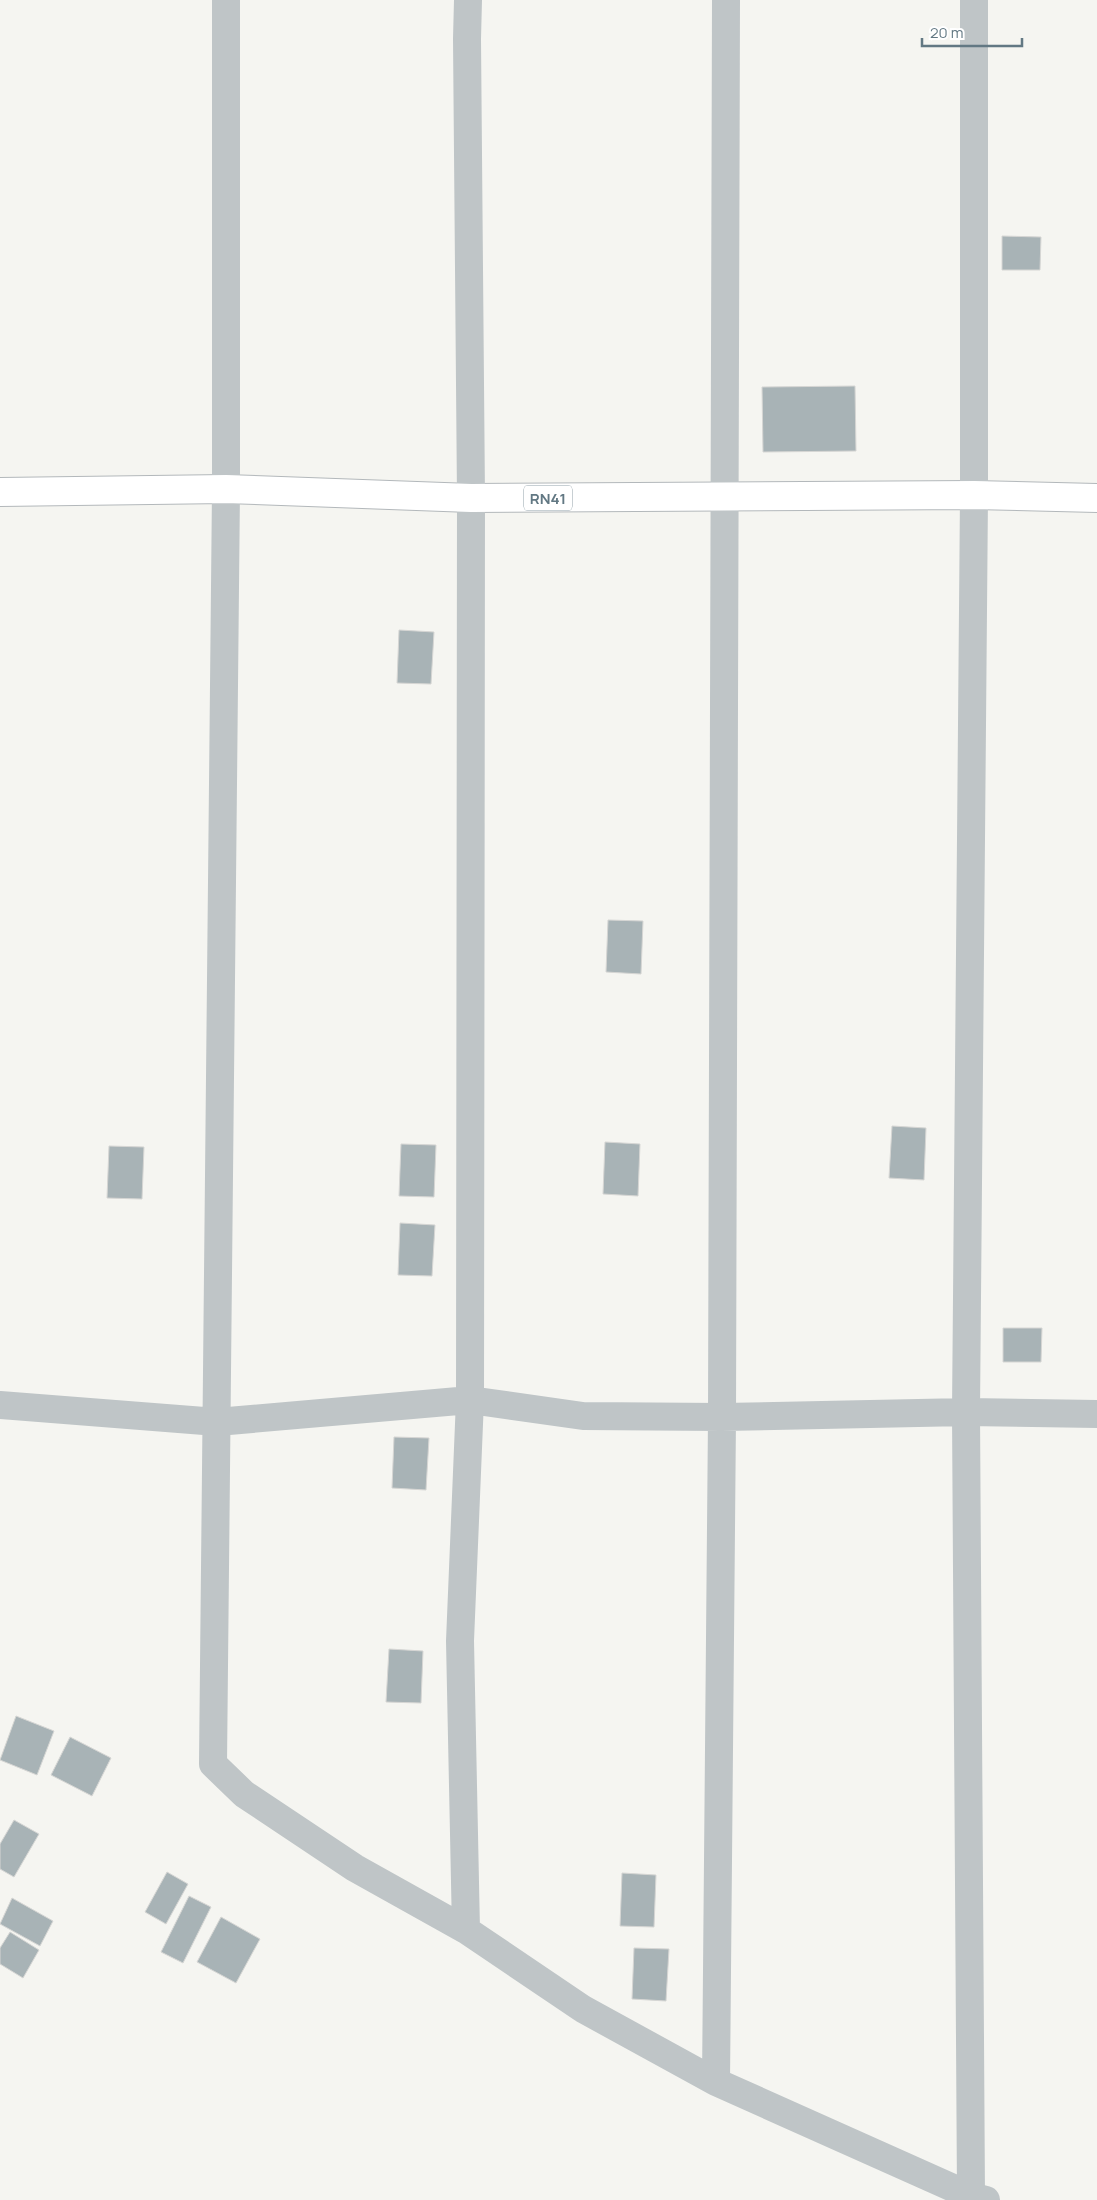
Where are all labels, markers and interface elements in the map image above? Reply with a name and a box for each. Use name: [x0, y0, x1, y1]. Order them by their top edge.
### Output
scale bar: [922, 15, 1022, 47]
text: 20 m: [930, 22, 963, 43]
road number: RN41: [524, 486, 572, 510]

